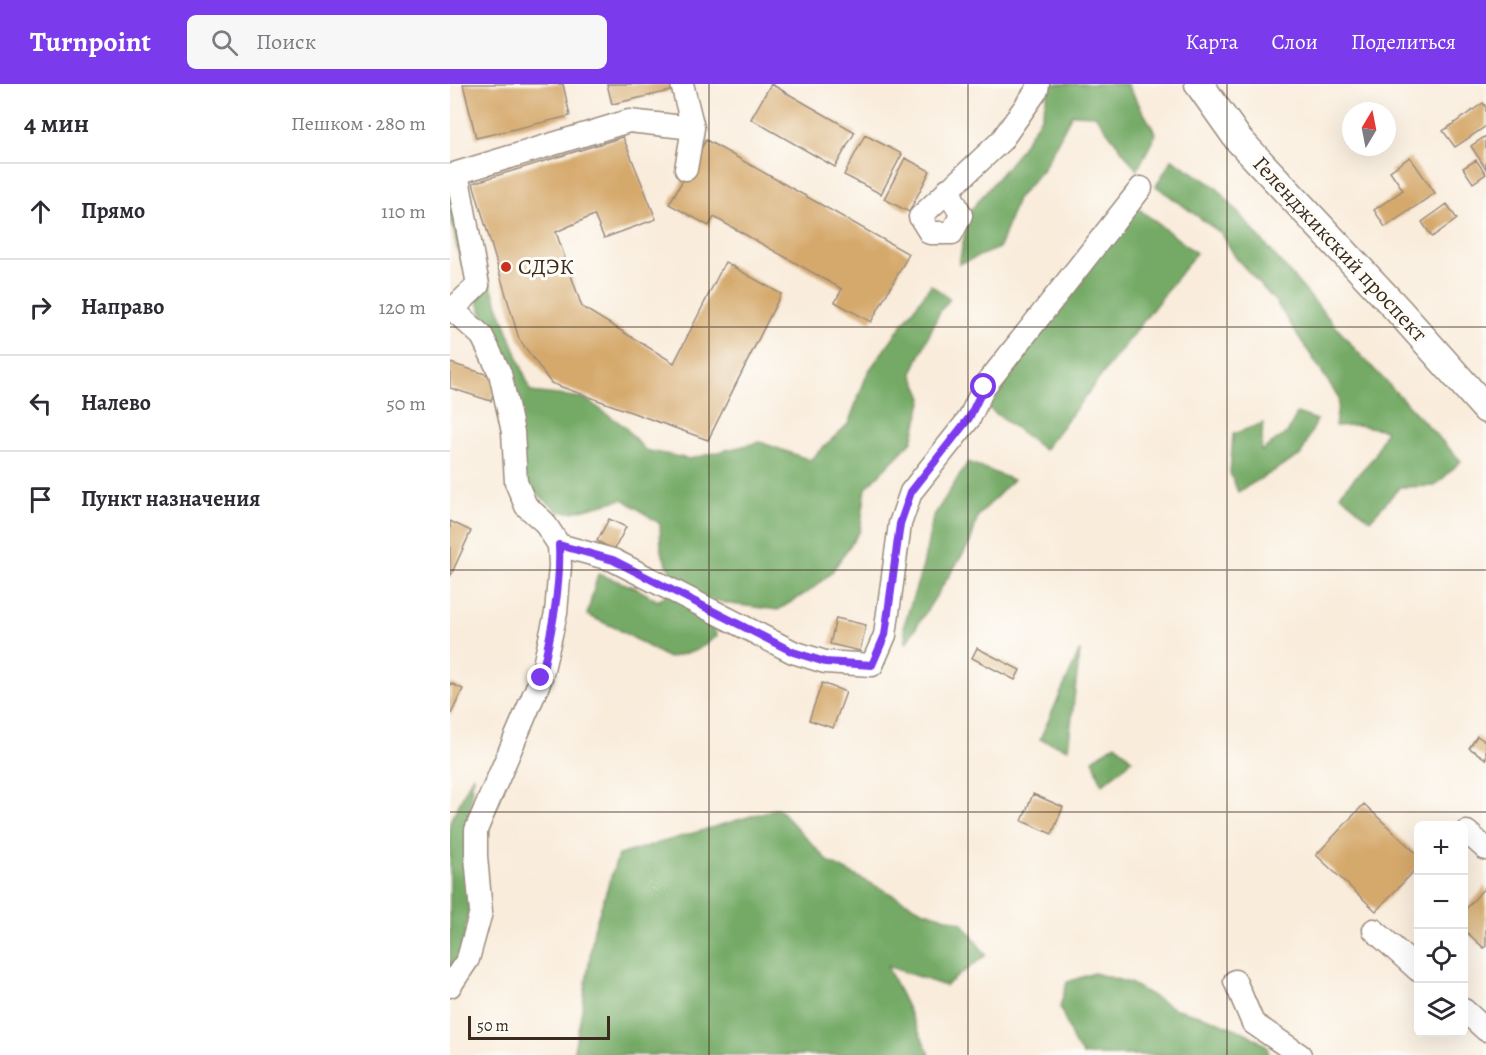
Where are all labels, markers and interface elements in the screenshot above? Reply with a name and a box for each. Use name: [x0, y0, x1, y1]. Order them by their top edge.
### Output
search box: [187, 15, 607, 69]
text: Turnpoint: [30, 23, 151, 61]
icon: search: [208, 26, 241, 59]
text: Поиск: [256, 27, 316, 57]
text: Карта: [1185, 28, 1238, 56]
text: Слои: [1271, 28, 1318, 56]
text: Поделиться: [1351, 28, 1456, 56]
north arrow: [1342, 102, 1396, 156]
text: 4 мин: [24, 106, 89, 141]
text: Пешком · 280 m: [291, 110, 426, 137]
street label: Геленджикский проспект: [1246, 150, 1434, 349]
icon: ahead: [24, 195, 57, 228]
text: Прямо: [81, 196, 145, 226]
text: 110 m: [381, 198, 426, 225]
place label: СДЭК: [518, 252, 573, 282]
marker: СДЭК: [499, 260, 513, 274]
icon: right: [24, 291, 57, 324]
text: Направо: [81, 292, 164, 322]
text: 120 m: [378, 294, 426, 321]
route start: [970, 373, 996, 399]
icon: left: [24, 387, 57, 420]
text: Налево: [81, 388, 151, 418]
text: 50 m: [386, 390, 426, 417]
icon: arrive: [24, 483, 57, 516]
text: Пункт назначения: [81, 484, 260, 514]
route end: [527, 664, 553, 690]
map controls: [1414, 821, 1468, 1037]
button: +: [1414, 821, 1468, 875]
button: −: [1414, 875, 1468, 929]
button: locate: [1414, 929, 1468, 983]
button: layers: [1414, 983, 1468, 1037]
scale bar: [468, 1013, 610, 1040]
text: 50 m: [477, 1015, 509, 1037]

